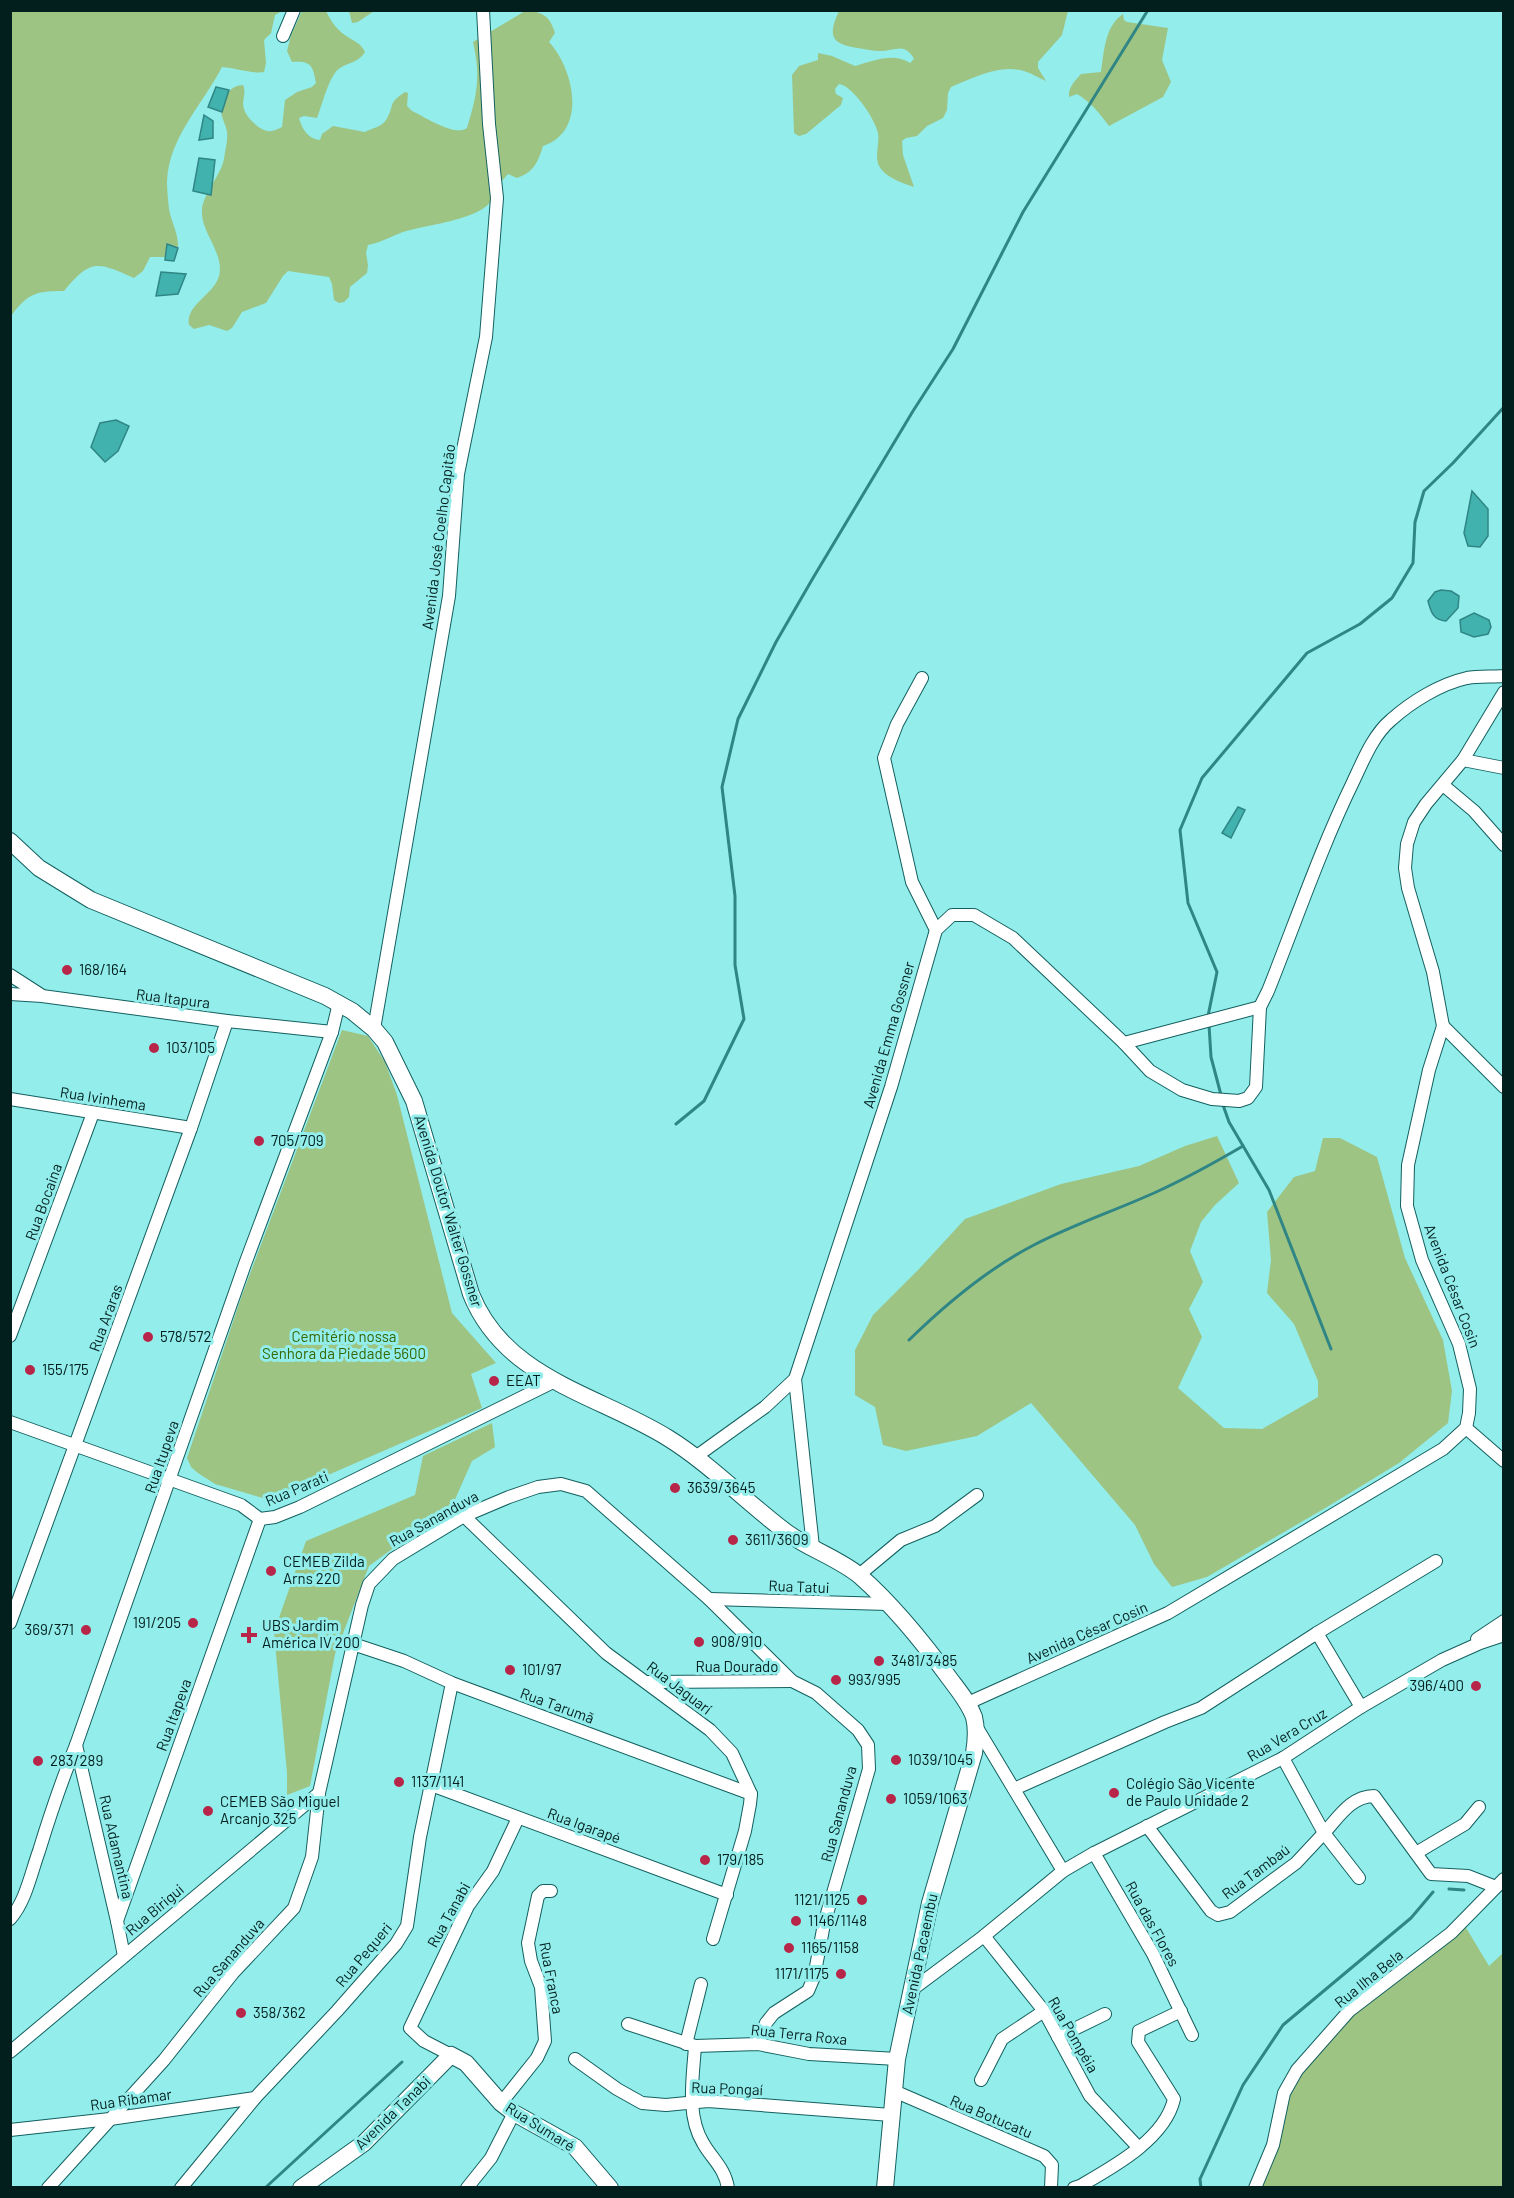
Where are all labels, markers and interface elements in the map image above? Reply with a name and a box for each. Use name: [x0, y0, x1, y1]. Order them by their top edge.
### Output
street label: Avenida José Coelho Capitão: [418, 443, 458, 631]
street label: Avenida Emma Gossner: [858, 959, 918, 1110]
place label: 168/164: [79, 960, 127, 978]
marker: 168/164: [60, 963, 74, 977]
street label: Rua Itapura: [135, 985, 211, 1011]
place label: 103/105: [166, 1038, 215, 1056]
marker: 103/105: [147, 1041, 161, 1055]
street label: Rua Ivinhema: [59, 1082, 147, 1114]
street label: Avenida Doutor Walter Gossner: [411, 1112, 487, 1309]
place label: 705/709: [271, 1131, 324, 1149]
marker: 705/709: [252, 1134, 266, 1148]
street label: Rua Bocaina: [21, 1161, 65, 1243]
street label: Avenida César Cosin: [1421, 1221, 1485, 1350]
street label: Rua Araras: [85, 1281, 126, 1354]
place label: 578/572: [160, 1327, 211, 1345]
park label: Cemitério nossa Senhora da Piedade 5600: [262, 1327, 426, 1362]
marker: 578/572: [141, 1330, 155, 1344]
place label: 155/175: [42, 1360, 89, 1378]
marker: 155/175: [23, 1363, 37, 1377]
place label: EEAT: [506, 1371, 541, 1389]
marker: EEAT: [487, 1374, 501, 1388]
street label: Rua Itupeva: [140, 1418, 182, 1495]
street label: Rua Parati: [262, 1467, 331, 1509]
place label: 3639/3645: [687, 1478, 755, 1496]
marker: 3639/3645: [668, 1481, 682, 1495]
street label: Rua Sananduva: [386, 1486, 481, 1550]
place label: 3611/3609: [745, 1530, 808, 1548]
marker: 3611/3609: [726, 1533, 740, 1547]
place label: CEMEB Zilda Arns 220: [283, 1552, 365, 1587]
marker: CEMEB Zilda Arns 220: [264, 1564, 278, 1578]
street label: Rua Tatui: [768, 1576, 830, 1596]
street label: Avenida César Cosin: [1023, 1597, 1150, 1667]
place label: 191/205: [133, 1613, 181, 1631]
marker: 191/205: [186, 1616, 200, 1630]
place label: UBS Jardim América IV 200: [262, 1616, 360, 1651]
place label: 369/371: [25, 1620, 74, 1638]
marker: 369/371: [79, 1623, 93, 1637]
marker: UBS Jardim América IV 200: [240, 1626, 258, 1644]
place label: 908/910: [711, 1632, 762, 1650]
marker: 908/910: [692, 1635, 706, 1649]
place label: 3481/3485: [891, 1651, 957, 1669]
marker: 3481/3485: [872, 1654, 886, 1668]
street label: Rua Jaguarí: [644, 1657, 716, 1717]
street label: Rua Dourado: [696, 1657, 778, 1675]
place label: 101/97: [522, 1660, 561, 1678]
marker: 101/97: [503, 1663, 517, 1677]
place label: 993/995: [848, 1670, 901, 1688]
marker: 993/995: [829, 1673, 843, 1687]
street label: Rua Itapeva: [152, 1676, 194, 1753]
place label: 396/400: [1410, 1676, 1464, 1694]
marker: 396/400: [1469, 1679, 1483, 1693]
street label: Rua Tarumã: [518, 1683, 597, 1727]
street label: Rua Vera Cruz: [1244, 1703, 1330, 1765]
place label: 1039/1045: [908, 1750, 973, 1768]
place label: 283/289: [50, 1751, 103, 1769]
marker: 1039/1045: [889, 1753, 903, 1767]
marker: 283/289: [31, 1754, 45, 1768]
street label: Rua Sananduva: [817, 1764, 860, 1864]
place label: 1137/1141: [411, 1772, 464, 1790]
place label: Colégio São Vicente de Paulo Unidade 2: [1126, 1774, 1255, 1809]
marker: 1137/1141: [392, 1775, 406, 1789]
marker: Colégio São Vicente de Paulo Unidade 2: [1107, 1786, 1121, 1800]
place label: 1059/1063: [903, 1789, 967, 1807]
place label: CEMEB São Miguel Arcanjo 325: [220, 1792, 340, 1827]
marker: 1059/1063: [884, 1792, 898, 1806]
street label: Rua Adamantina: [96, 1793, 138, 1900]
street label: Rua Igarapé: [545, 1803, 623, 1847]
marker: CEMEB São Miguel Arcanjo 325: [201, 1804, 215, 1818]
street label: Rua Tambaú: [1218, 1840, 1293, 1903]
place label: 179/185: [717, 1850, 764, 1868]
marker: 179/185: [698, 1853, 712, 1867]
street label: Rua das Flores: [1122, 1878, 1184, 1969]
street label: Rua Tanabi: [423, 1879, 473, 1950]
street label: Rua Birigui: [122, 1880, 187, 1939]
place label: 1121/1125: [794, 1890, 850, 1908]
street label: Avenida Pacaembu: [897, 1892, 941, 2016]
marker: 1121/1125: [855, 1893, 869, 1907]
place label: 1146/1148: [808, 1911, 867, 1929]
street label: Rua Sananduva: [189, 1914, 267, 2001]
marker: 1146/1148: [789, 1914, 803, 1928]
street label: Rua Pequeri: [331, 1919, 395, 1990]
place label: 1165/1158: [801, 1938, 859, 1956]
street label: Rua Franca: [536, 1940, 568, 2015]
marker: 1165/1158: [782, 1941, 796, 1955]
street label: Rua Ilha Bela: [1331, 1945, 1406, 2011]
place label: 1171/1175: [775, 1964, 829, 1982]
marker: 1171/1175: [834, 1967, 848, 1981]
street label: Rua Pompéia: [1045, 1993, 1103, 2076]
place label: 358/362: [253, 2003, 306, 2021]
marker: 358/362: [234, 2006, 248, 2020]
street label: Rua Terra Roxa: [750, 2020, 848, 2048]
street label: Avenida Tanabi: [351, 2072, 434, 2153]
street label: Rua Pongaí: [691, 2078, 763, 2098]
street label: Rua Ribamar: [89, 2084, 173, 2114]
street label: Rua Botucatu: [947, 2091, 1035, 2142]
street label: Rua Sumaré: [503, 2098, 578, 2154]

